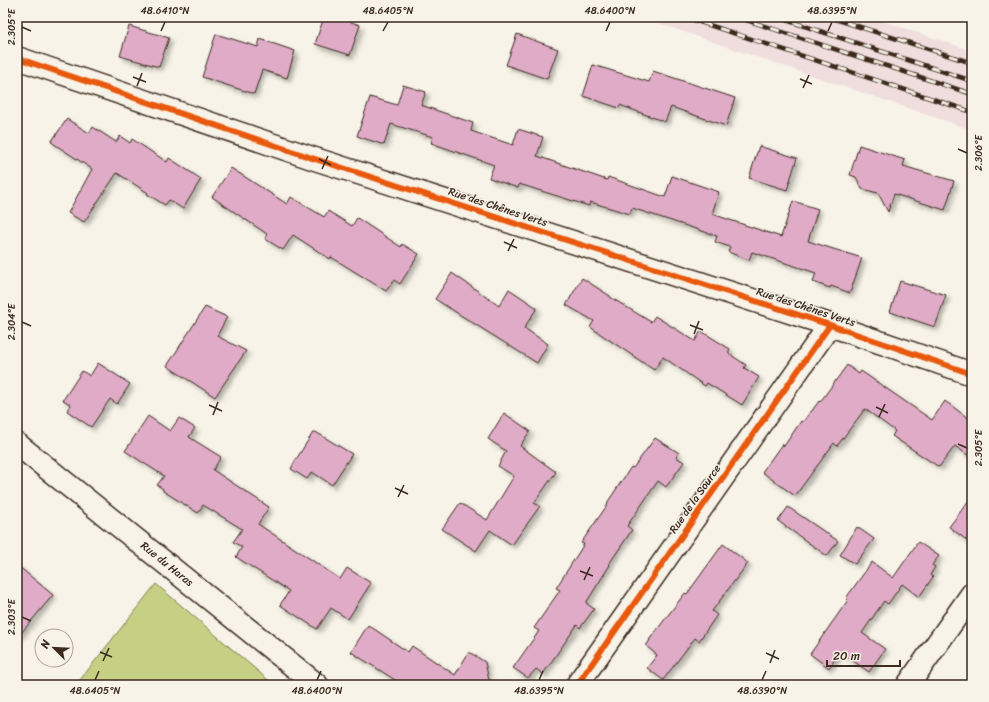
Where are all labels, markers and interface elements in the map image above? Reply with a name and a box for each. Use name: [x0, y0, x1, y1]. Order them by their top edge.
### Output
text: 48.6410°N: [140, 2, 190, 20]
text: 48.6405°N: [363, 2, 414, 20]
text: 48.6400°N: [584, 2, 636, 20]
text: 48.6395°N: [807, 2, 857, 20]
text: 2.305°E: [3, 7, 21, 45]
text: 2.306°E: [970, 134, 988, 171]
street label: Rue des Chênes Verts: [446, 182, 551, 232]
street label: Rue des Chênes Verts: [754, 282, 859, 332]
text: 2.304°E: [3, 302, 21, 340]
text: 2.305°E: [970, 428, 988, 466]
street label: Rue de la Source: [664, 460, 726, 537]
street label: Rue du Haras: [136, 537, 198, 592]
text: 2.303°E: [3, 598, 21, 635]
north arrow: [34, 628, 74, 668]
text: N: [35, 636, 56, 652]
scale bar: [827, 642, 900, 668]
text: 20 m: [833, 645, 860, 667]
text: 48.6405°N: [70, 682, 121, 700]
text: 48.6400°N: [291, 682, 343, 700]
text: 48.6395°N: [514, 682, 564, 700]
text: 48.6390°N: [737, 682, 787, 700]

